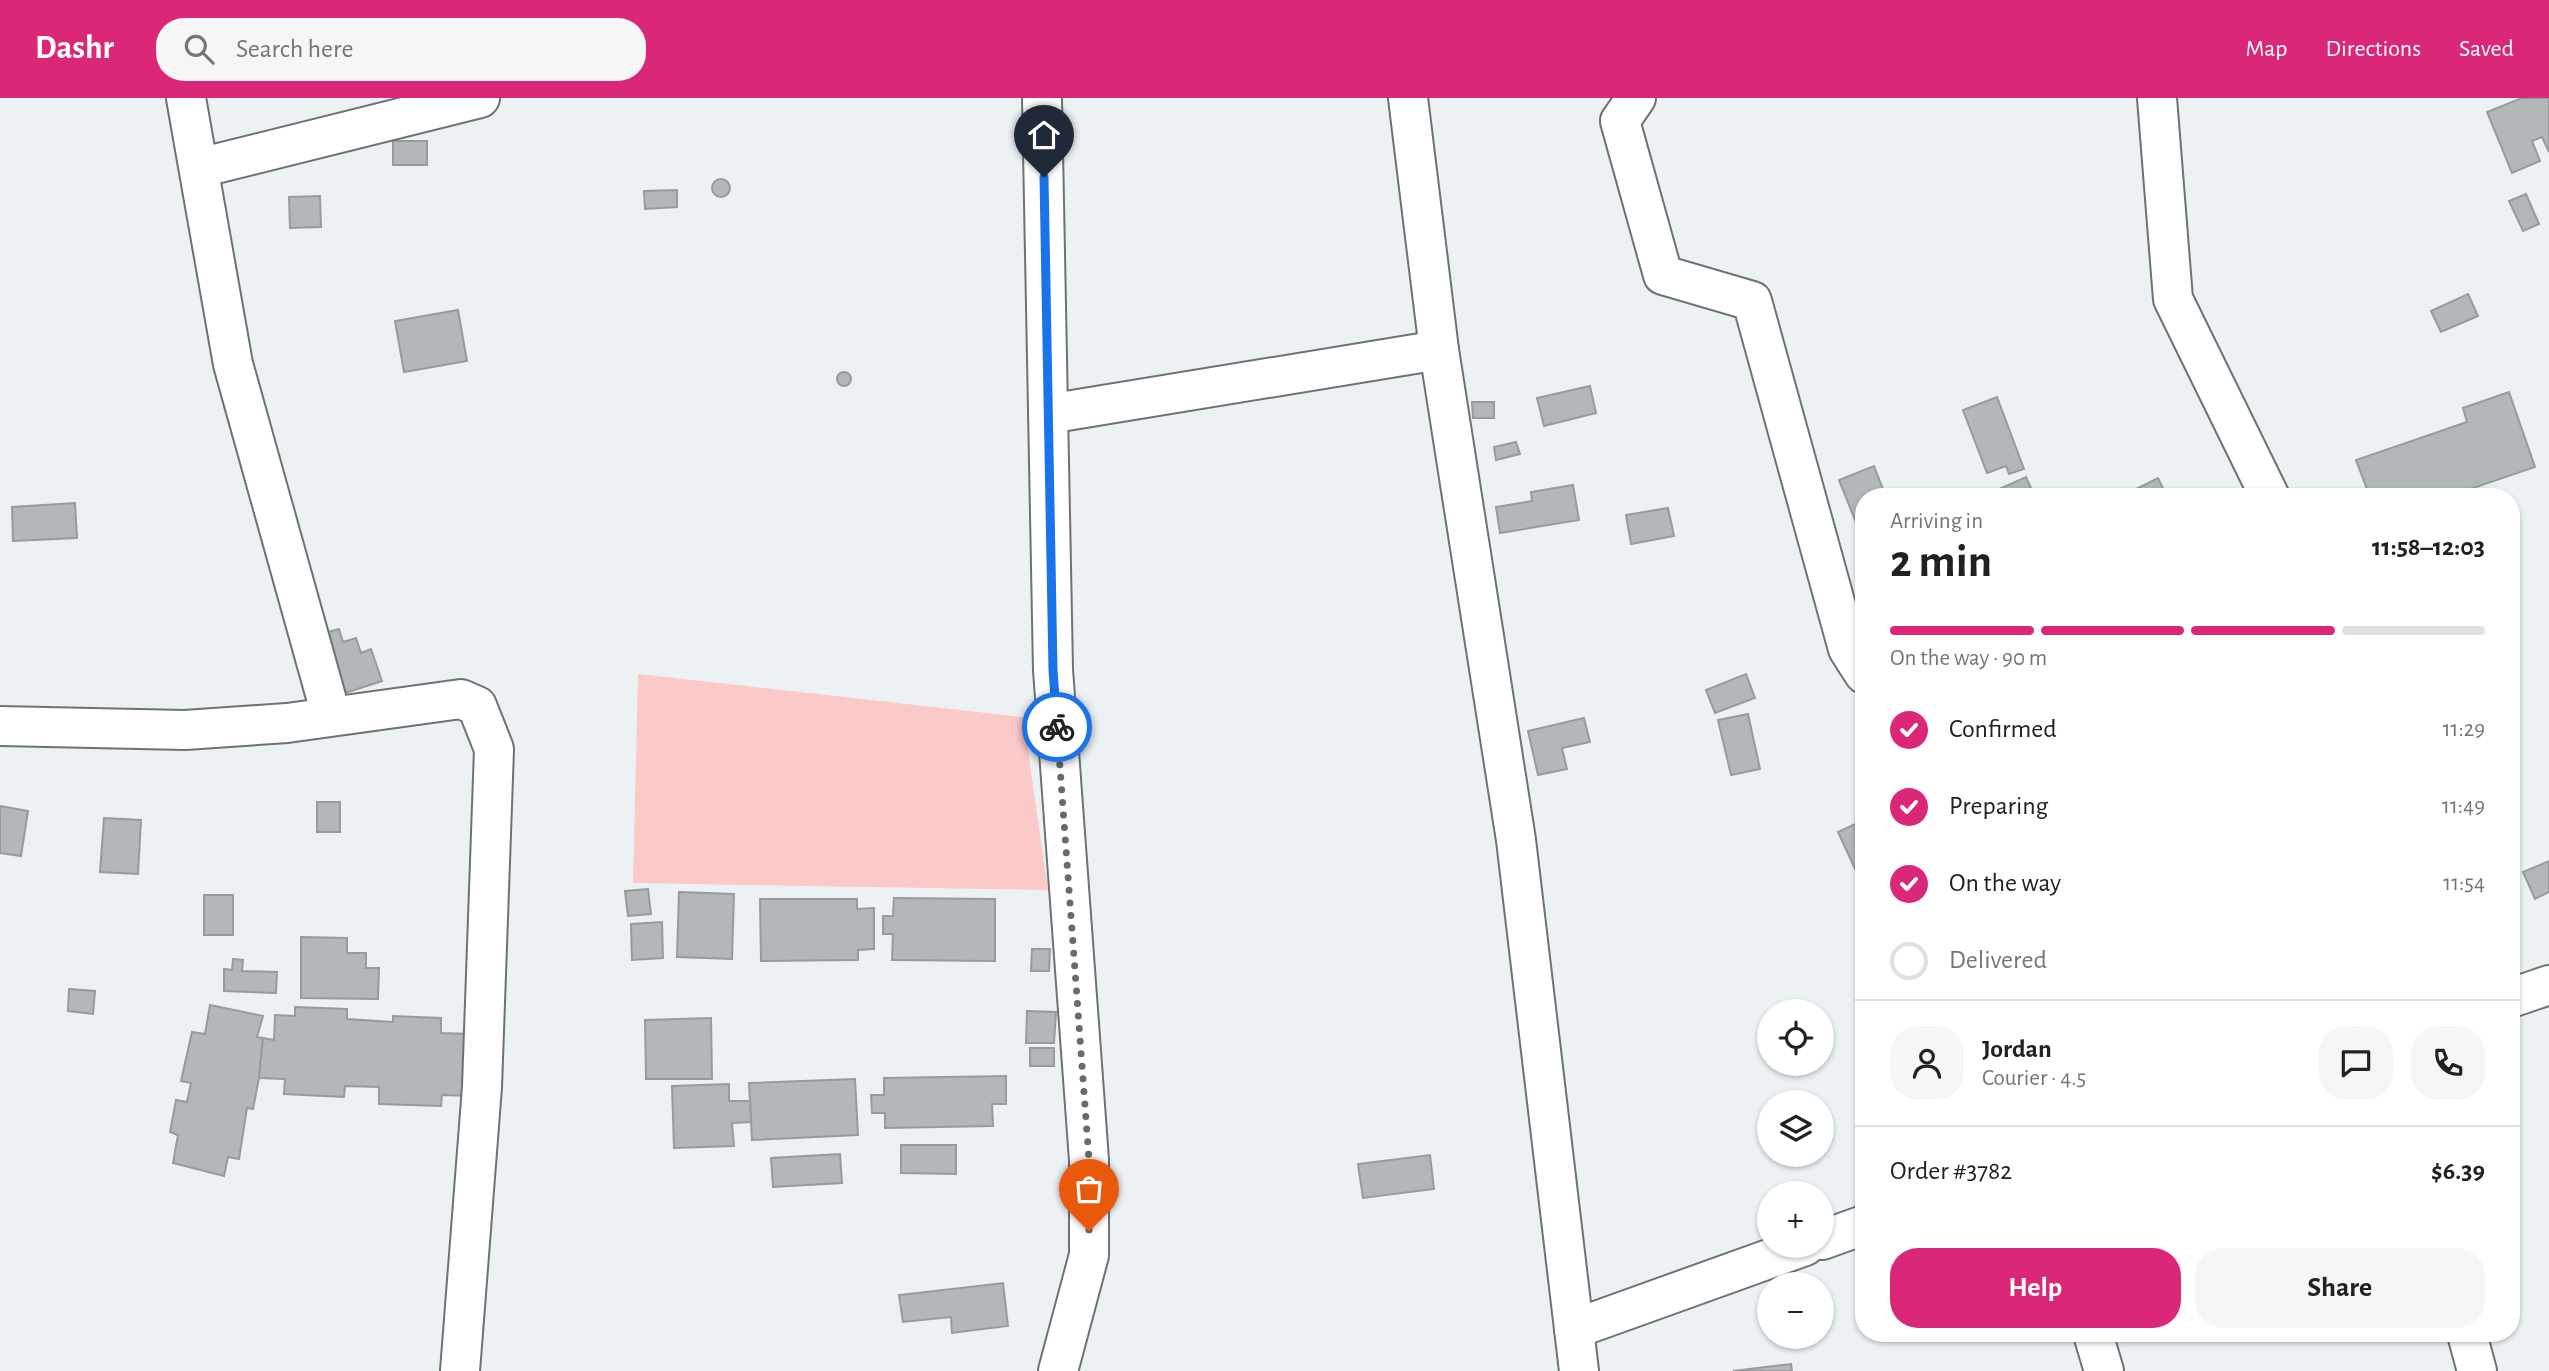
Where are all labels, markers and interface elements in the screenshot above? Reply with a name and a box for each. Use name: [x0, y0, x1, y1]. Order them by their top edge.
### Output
search box: [156, 18, 646, 81]
icon: search: [180, 30, 218, 68]
text: Dashr: [35, 32, 114, 65]
text: Search here: [236, 36, 353, 62]
text: Map: [2245, 37, 2287, 61]
text: Directions: [2325, 37, 2421, 61]
text: Saved: [2459, 37, 2514, 61]
pin: [1014, 105, 1074, 177]
icon: home: [1025, 116, 1063, 154]
text: Arriving in: [1890, 510, 1983, 533]
text: 11:58–12:03: [2372, 534, 2485, 560]
text: 2 min: [1890, 539, 1992, 585]
text: On the way · 90 m: [1890, 647, 2047, 670]
courier: [1022, 692, 1092, 762]
icon: bike: [1038, 708, 1076, 746]
icon: check: [1890, 711, 1928, 749]
text: Confirmed: [1949, 716, 2057, 742]
text: 11:29: [2443, 718, 2485, 741]
icon: check: [1890, 788, 1928, 826]
text: Preparing: [1949, 793, 2048, 819]
text: 11:49: [2442, 795, 2485, 818]
icon: check: [1890, 865, 1928, 903]
text: On the way: [1949, 870, 2061, 896]
text: 11:54: [2443, 872, 2485, 895]
text: Delivered: [1949, 947, 2047, 973]
map controls: [1757, 999, 1834, 1349]
button: locate: [1757, 999, 1834, 1076]
button: person: [1890, 1026, 1964, 1100]
button: chat: [2319, 1026, 2393, 1100]
button: phone: [2411, 1026, 2485, 1100]
text: Jordan: [1982, 1036, 2052, 1062]
text: Courier · 4.5: [1982, 1067, 2086, 1090]
button: layers: [1757, 1090, 1834, 1167]
text: Order #3782: [1890, 1158, 2012, 1184]
text: $6.39: [2431, 1158, 2485, 1184]
pin: [1059, 1159, 1119, 1231]
icon: bag: [1070, 1170, 1108, 1208]
button: +: [1757, 1181, 1834, 1258]
button: Help: [1890, 1248, 2181, 1328]
button: Share: [2195, 1248, 2485, 1328]
button: −: [1757, 1272, 1834, 1349]

